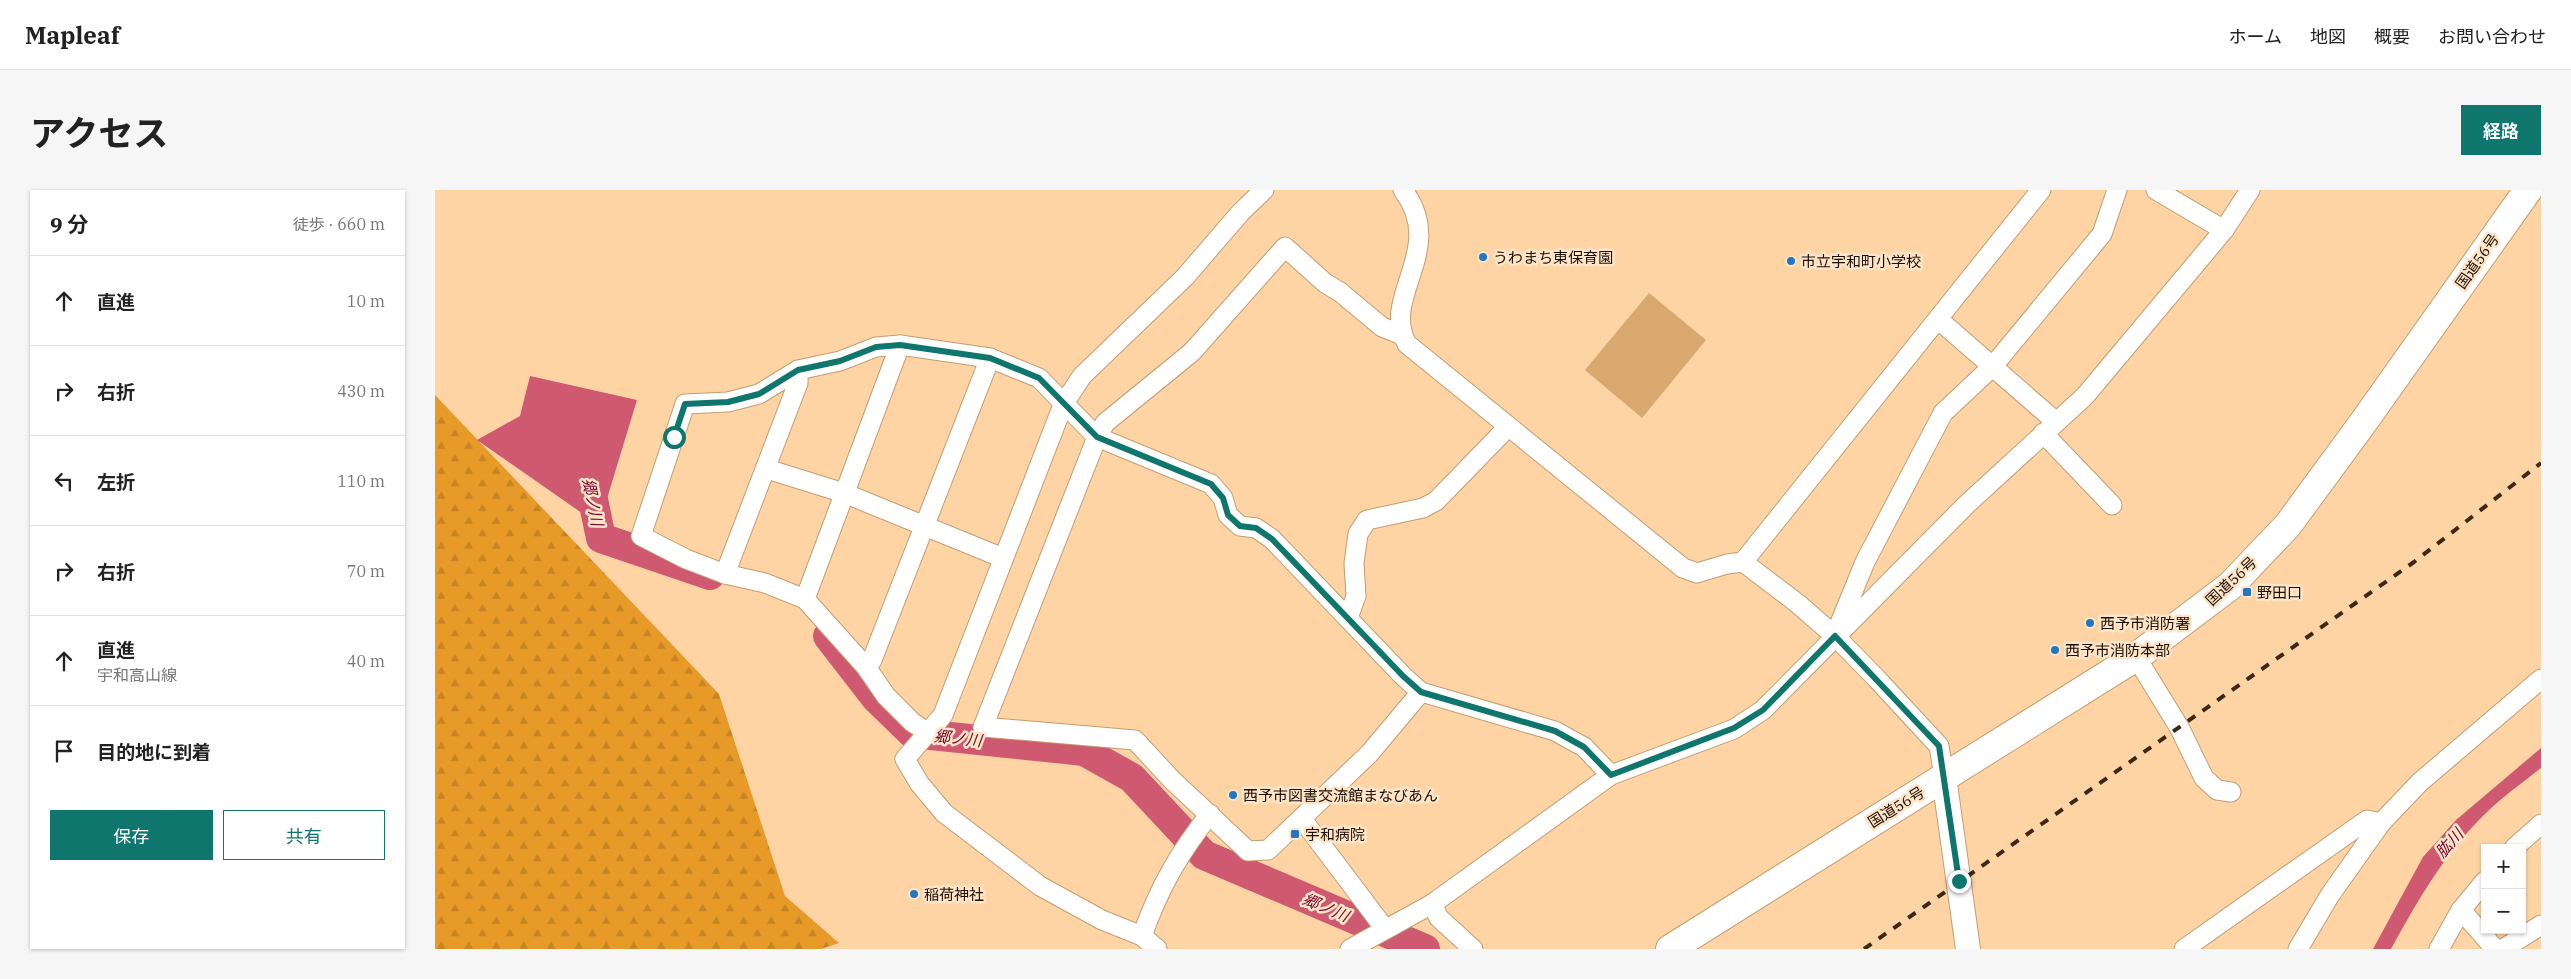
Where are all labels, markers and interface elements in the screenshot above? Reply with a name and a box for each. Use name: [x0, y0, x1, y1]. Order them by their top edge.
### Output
text: Mapleaf: [25, 19, 120, 51]
text: ホーム: [2229, 25, 2282, 48]
text: 地図: [2310, 25, 2346, 48]
text: 概要: [2374, 25, 2410, 48]
text: お問い合わせ: [2438, 25, 2546, 48]
button: 経路: [2461, 105, 2541, 155]
text: アクセス: [30, 110, 168, 156]
text: 9 分: [50, 210, 88, 238]
text: 徒歩 · 660 m: [293, 214, 385, 234]
street label: 国道56号: [2451, 230, 2503, 292]
place label: うわまち東保育園: [1493, 248, 1613, 267]
marker: うわまち東保育園: [1477, 251, 1489, 263]
place label: 市立宇和町小学校: [1801, 252, 1921, 271]
marker: 市立宇和町小学校: [1785, 255, 1797, 267]
icon: ahead: [50, 287, 78, 315]
text: 直進: [97, 290, 135, 314]
text: 10 m: [347, 291, 385, 311]
icon: right: [50, 377, 78, 405]
text: 右折: [97, 380, 135, 404]
text: 430 m: [337, 381, 385, 401]
route start: [663, 426, 686, 449]
icon: left: [50, 467, 78, 495]
text: 左折: [97, 470, 135, 494]
text: 110 m: [337, 471, 385, 491]
water label: 郷ノ川: [578, 476, 608, 530]
street label: 国道56号: [2201, 553, 2261, 609]
icon: right: [50, 557, 78, 585]
text: 右折: [97, 560, 135, 584]
text: 70 m: [347, 561, 385, 581]
place label: 野田口: [2257, 583, 2302, 602]
marker: 野田口: [2241, 586, 2253, 598]
place label: 西予市消防署: [2100, 614, 2190, 633]
marker: 西予市消防署: [2084, 617, 2096, 629]
text: 直進: [97, 638, 135, 662]
place label: 西予市消防本部: [2065, 641, 2170, 660]
marker: 西予市消防本部: [2049, 644, 2061, 656]
icon: ahead: [50, 647, 78, 675]
text: 40 m: [347, 651, 385, 671]
text: 宇和高山線: [97, 665, 177, 685]
water label: 郷ノ川: [933, 726, 985, 751]
icon: arrive: [50, 737, 78, 765]
text: 目的地に到着: [97, 740, 211, 764]
street label: 国道56号: [1864, 782, 1928, 832]
place label: 西予市図書交流館まなびあん: [1243, 786, 1438, 805]
marker: 西予市図書交流館まなびあん: [1227, 789, 1239, 801]
button: 保存: [50, 810, 213, 860]
button: 共有: [223, 810, 385, 860]
water label: 肱川: [2431, 823, 2468, 862]
place label: 宇和病院: [1305, 825, 1365, 844]
marker: 宇和病院: [1289, 828, 1301, 840]
map controls: [2481, 844, 2526, 934]
button: +: [2481, 844, 2526, 889]
route end: [1948, 870, 1971, 893]
place label: 稲荷神社: [924, 885, 984, 904]
marker: 稲荷神社: [908, 888, 920, 900]
water label: 郷ノ川: [1300, 888, 1354, 926]
button: −: [2481, 889, 2526, 934]

